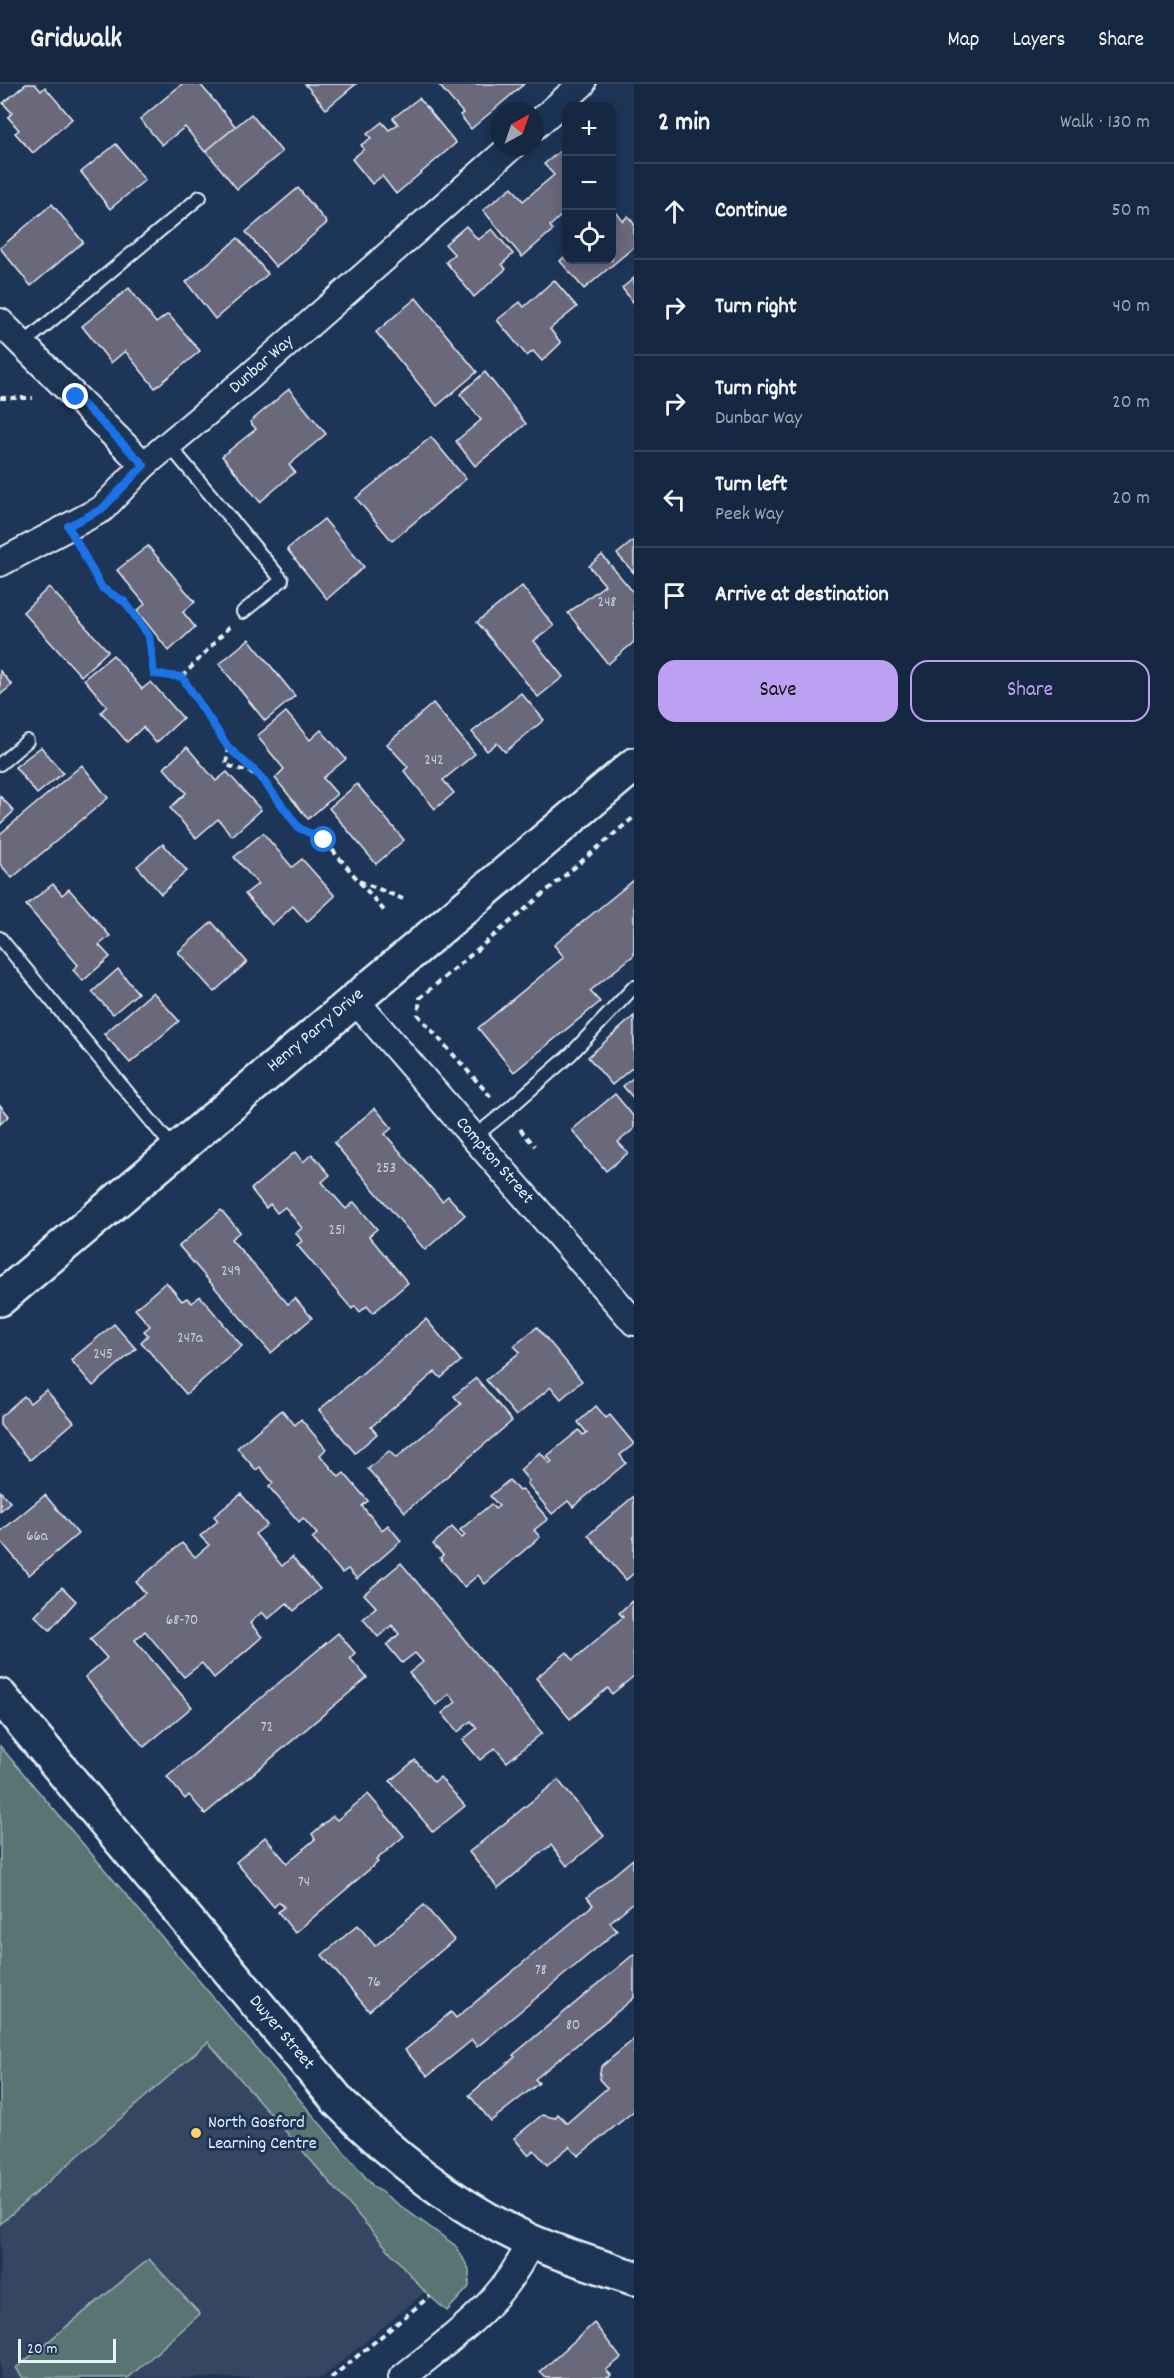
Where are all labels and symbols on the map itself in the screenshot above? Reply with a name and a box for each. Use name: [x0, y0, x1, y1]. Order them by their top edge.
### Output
north arrow: [490, 102, 544, 156]
street label: Dunbar Way: [224, 329, 300, 400]
route end: [62, 383, 88, 409]
house number: 248: [598, 592, 616, 614]
house number: 242: [424, 750, 444, 772]
route start: [310, 826, 336, 852]
street label: Henry Parry Drive: [262, 983, 370, 1079]
street label: Compton Street: [449, 1112, 539, 1210]
house number: 253: [376, 1158, 396, 1180]
house number: 251: [329, 1220, 345, 1242]
house number: 249: [221, 1261, 241, 1283]
house number: 247a: [177, 1328, 204, 1350]
house number: 245: [93, 1344, 113, 1366]
house number: 66a: [26, 1526, 49, 1548]
house number: 68-70: [166, 1610, 198, 1632]
house number: 72: [261, 1717, 273, 1739]
house number: 74: [298, 1872, 310, 1894]
house number: 78: [535, 1960, 547, 1982]
house number: 76: [367, 1972, 381, 1994]
street label: Dwyer Street: [242, 1990, 320, 2076]
house number: 80: [566, 2015, 580, 2037]
place label: North Gosford Learning Centre: [208, 2111, 317, 2157]
marker: North Gosford Learning Centre: [189, 2126, 203, 2140]
scale bar: [18, 2336, 116, 2364]

